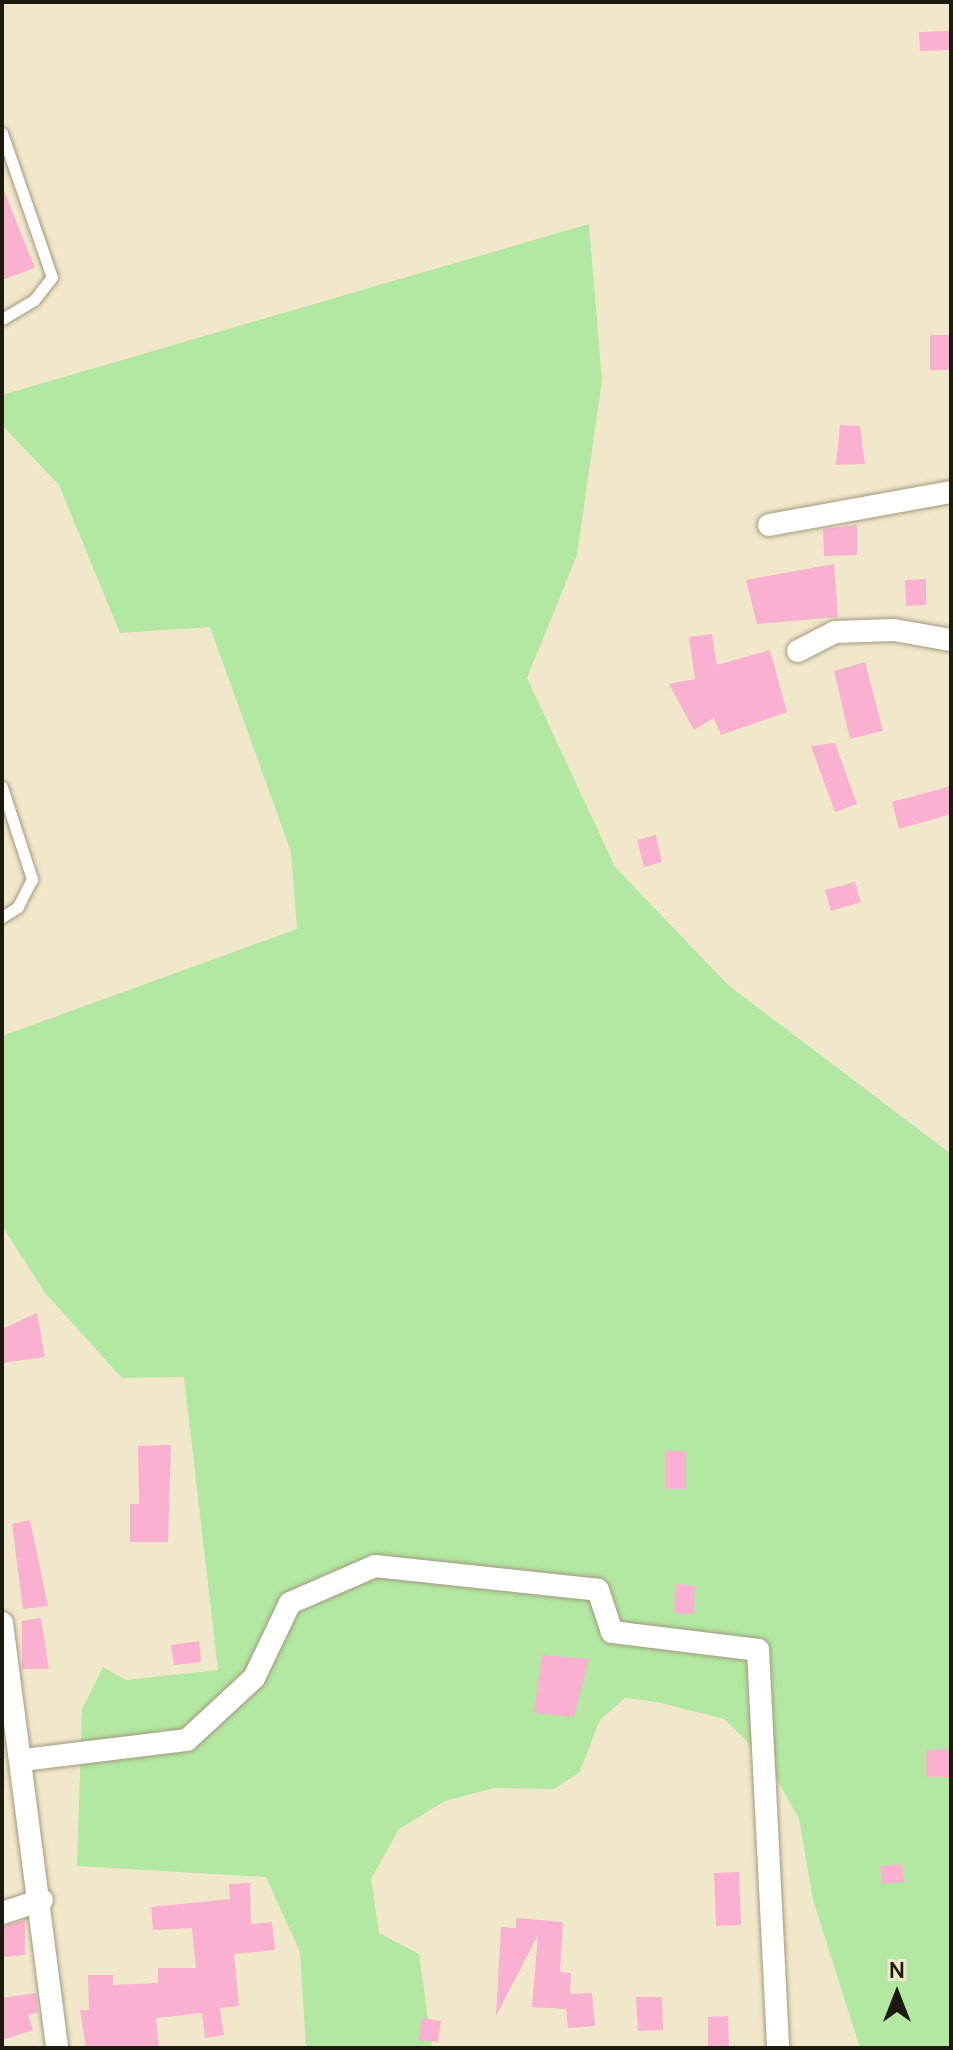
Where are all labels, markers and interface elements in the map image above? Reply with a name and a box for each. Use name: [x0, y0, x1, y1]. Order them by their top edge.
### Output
north arrow: [857, 1954, 937, 2034]
text: N: [889, 1955, 905, 1985]

